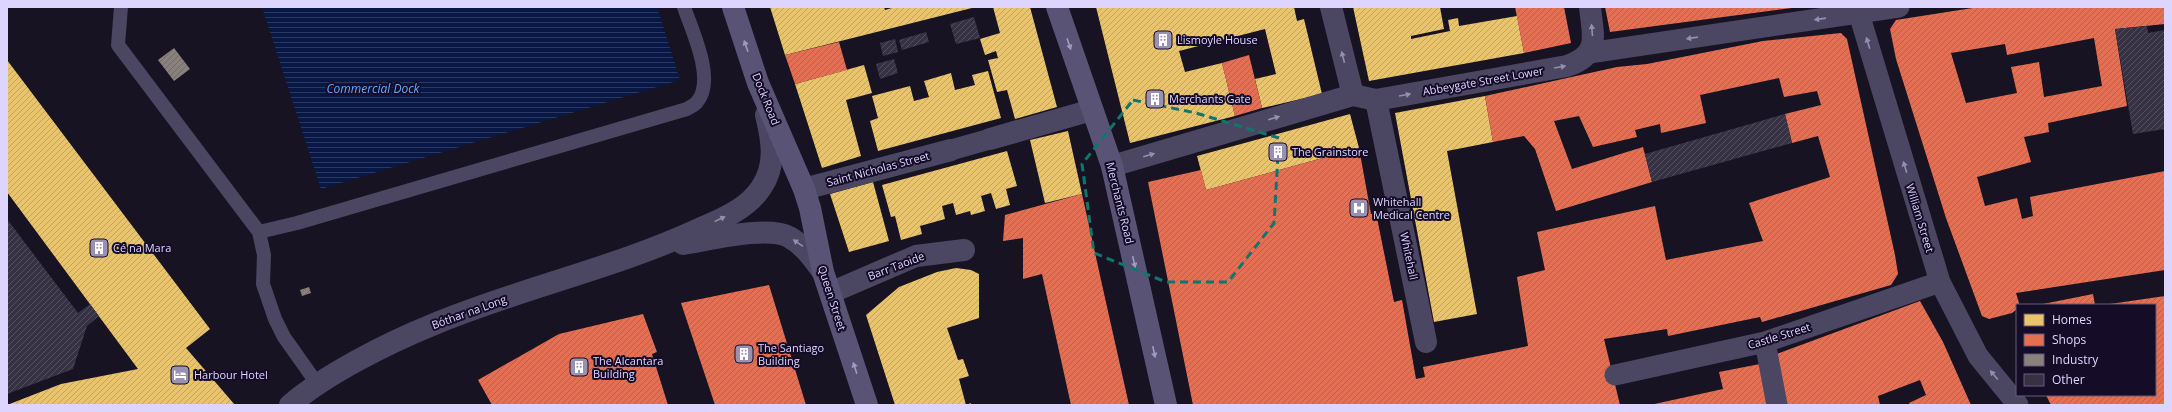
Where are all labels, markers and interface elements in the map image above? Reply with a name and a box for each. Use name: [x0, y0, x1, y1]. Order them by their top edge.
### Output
one-way arrow: [1814, 16, 1826, 22]
one-way arrow: [1589, 24, 1596, 36]
building icon: Lismoyle House: [1152, 29, 1174, 51]
place label: Lismoyle House: [1177, 32, 1258, 47]
one-way arrow: [1685, 35, 1698, 41]
one-way arrow: [1865, 36, 1871, 48]
one-way arrow: [1066, 38, 1072, 50]
one-way arrow: [743, 40, 749, 52]
one-way arrow: [1340, 51, 1346, 63]
street label: Abbeygate Street Lower: [1421, 62, 1545, 99]
one-way arrow: [1554, 64, 1566, 70]
street label: Dock Road: [749, 71, 784, 127]
water label: Commercial Dock: [327, 80, 421, 97]
building icon: Merchants Gate: [1144, 88, 1166, 110]
place label: Merchants Gate: [1169, 91, 1251, 106]
one-way arrow: [1399, 92, 1411, 98]
one-way arrow: [1268, 115, 1280, 121]
building icon: The Grainstore: [1267, 141, 1289, 163]
place label: The Grainstore: [1292, 144, 1368, 159]
street label: Saint Nicholas Street: [825, 148, 931, 189]
one-way arrow: [1143, 152, 1155, 158]
street label: Merchants Road: [1103, 160, 1138, 245]
one-way arrow: [1902, 161, 1908, 173]
street label: William Street: [1903, 182, 1938, 254]
place label: Whitehall Medical Centre: [1373, 194, 1450, 222]
hospital icon: Whitehall Medical Centre: [1348, 197, 1370, 219]
one-way arrow: [714, 216, 726, 222]
street label: Whitehall: [1397, 231, 1422, 281]
building icon: Cé na Mara: [88, 237, 110, 259]
one-way arrow: [792, 239, 803, 247]
place label: Cé na Mara: [113, 240, 171, 255]
street label: Barr Taoide: [865, 248, 926, 283]
one-way arrow: [1132, 256, 1138, 268]
street label: Queen Street: [815, 263, 850, 333]
street label: Bóthar na Long: [429, 291, 508, 332]
legend: [2016, 304, 2156, 396]
text: Homes: [2052, 311, 2092, 328]
street label: Castle Street: [1746, 319, 1812, 352]
text: Shops: [2052, 331, 2087, 348]
place label: The Santiago Building: [758, 340, 825, 368]
building icon: The Santiago Building: [733, 343, 755, 365]
one-way arrow: [1152, 346, 1158, 358]
text: Industry: [2052, 351, 2099, 368]
place label: The Alcantara Building: [593, 353, 663, 381]
building icon: The Alcantara Building: [568, 356, 590, 378]
one-way arrow: [852, 362, 858, 374]
hotel icon: Harbour Hotel: [169, 364, 191, 386]
place label: Harbour Hotel: [194, 367, 268, 382]
one-way arrow: [1989, 370, 1998, 380]
text: Other: [2052, 371, 2085, 388]

